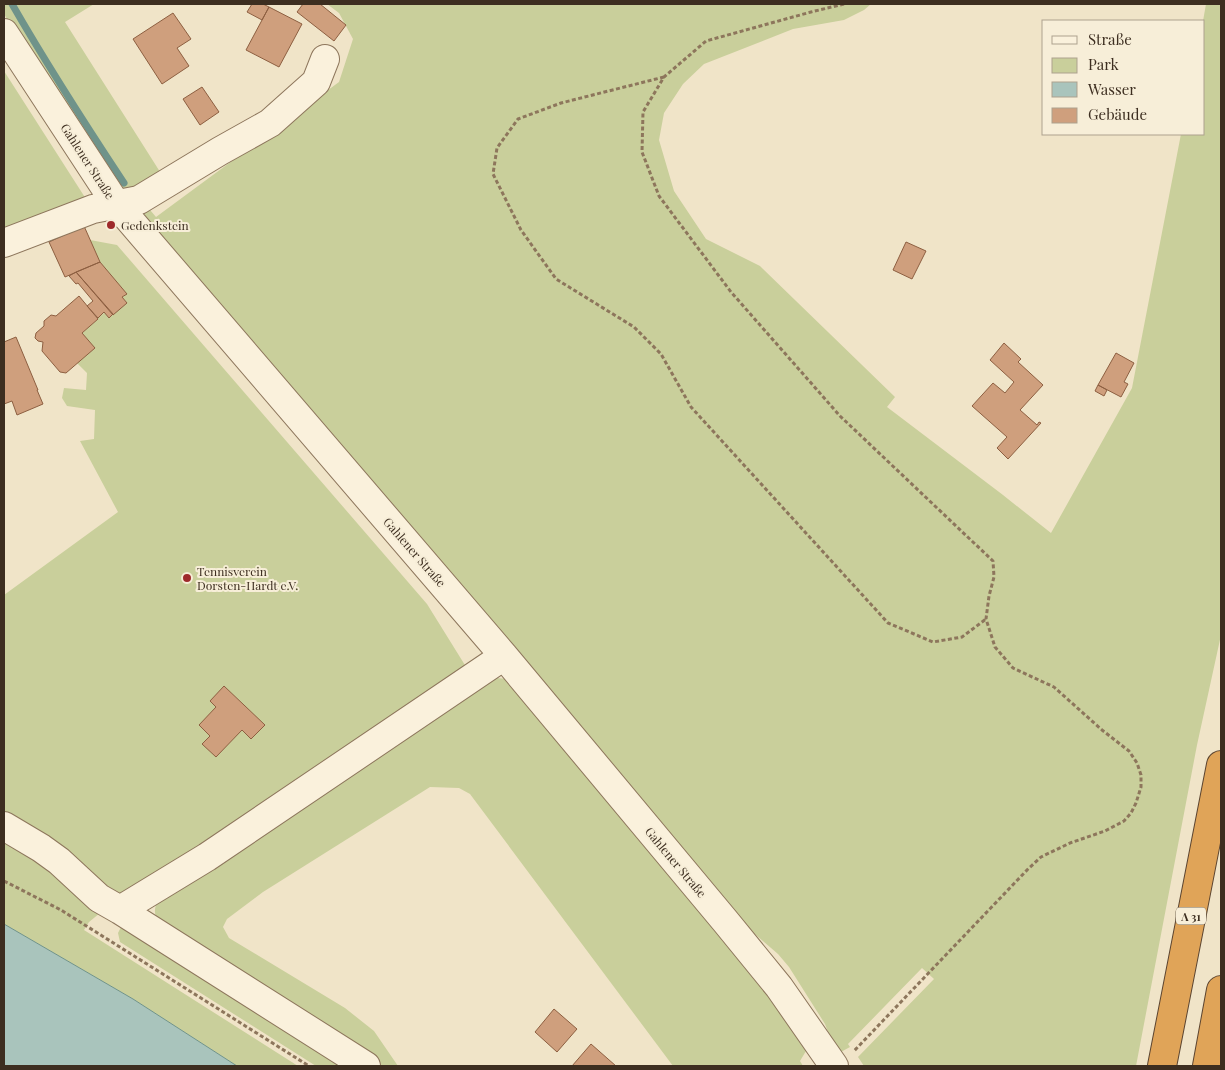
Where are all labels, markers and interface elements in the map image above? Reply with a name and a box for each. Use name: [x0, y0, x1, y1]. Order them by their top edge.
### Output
legend: [1042, 20, 1205, 135]
text: Straße: [1088, 29, 1132, 49]
text: Park: [1088, 54, 1120, 74]
text: Wasser: [1087, 79, 1136, 99]
text: Gebäude: [1088, 104, 1147, 124]
street label: Gahlener Straße: [58, 120, 118, 202]
place label: Gedenkstein: [121, 217, 189, 233]
marker: Gedenkstein: [105, 219, 117, 231]
street label: Gahlener Straße: [380, 514, 450, 590]
place label: Tennisverein Dorsten-Hardt e.V.: [197, 563, 298, 593]
marker: Tennisverein Dorsten-Hardt e.V.: [181, 572, 193, 584]
street label: Gahlener Straße: [642, 823, 710, 901]
road number: A 31: [1176, 908, 1206, 924]

